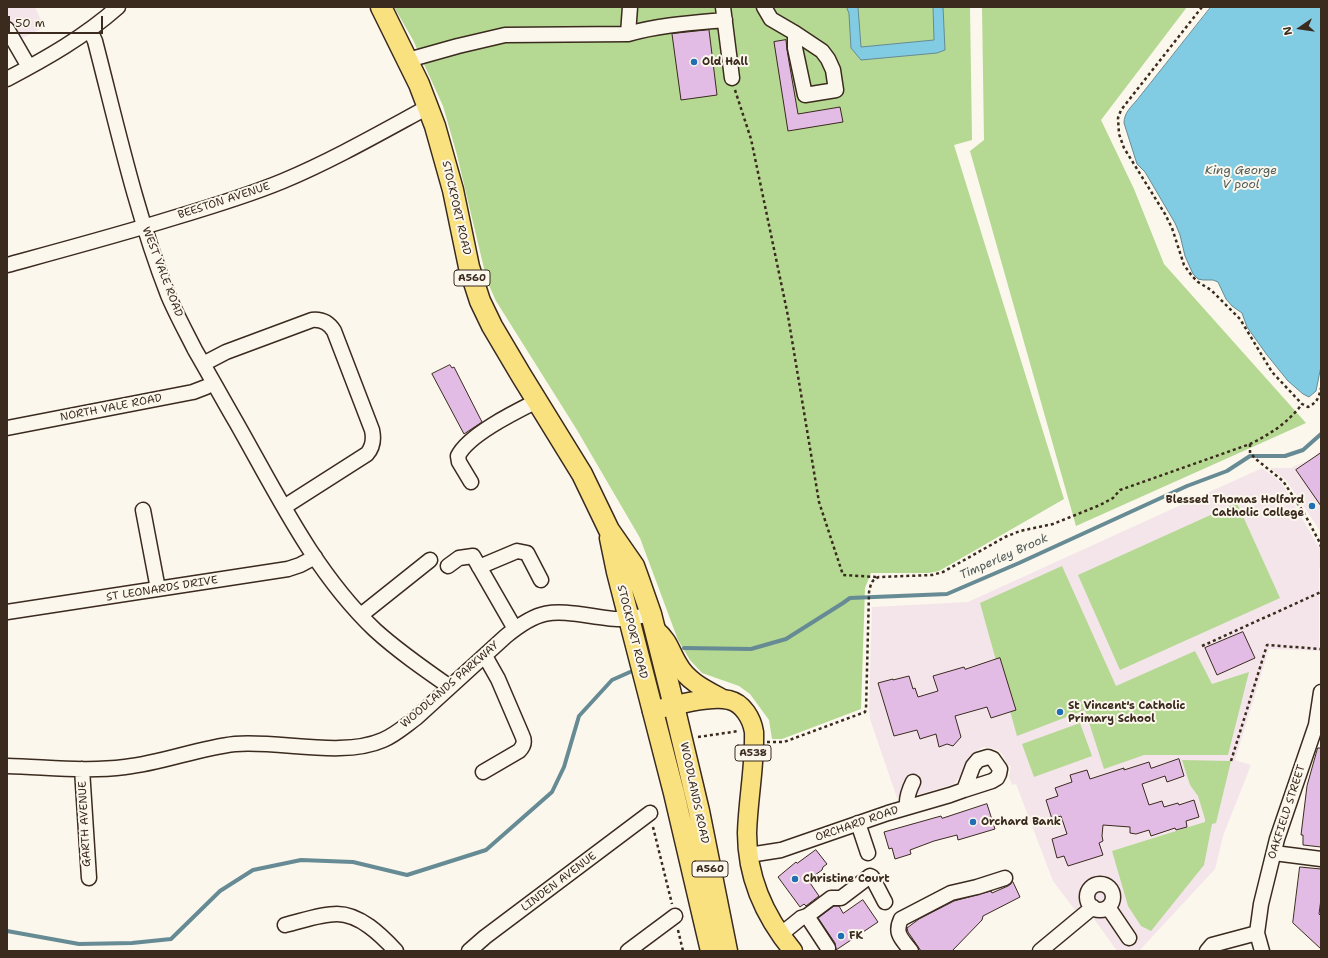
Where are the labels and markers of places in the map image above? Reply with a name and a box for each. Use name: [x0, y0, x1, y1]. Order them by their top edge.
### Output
place label: Old Hall: [702, 55, 748, 69]
marker: Old Hall: [689, 57, 699, 67]
place label: Blessed Thomas Holford Catholic College: [1166, 493, 1304, 519]
marker: Blessed Thomas Holford Catholic College: [1307, 501, 1317, 511]
place label: St Vincent's Catholic Primary School: [1068, 699, 1185, 725]
marker: St Vincent's Catholic Primary School: [1055, 707, 1065, 717]
place label: Orchard Bank: [981, 815, 1061, 829]
marker: Orchard Bank: [968, 817, 978, 827]
place label: Christine Court: [803, 872, 890, 886]
marker: Christine Court: [790, 874, 800, 884]
place label: FK: [849, 929, 863, 943]
marker: FK: [836, 931, 846, 941]

